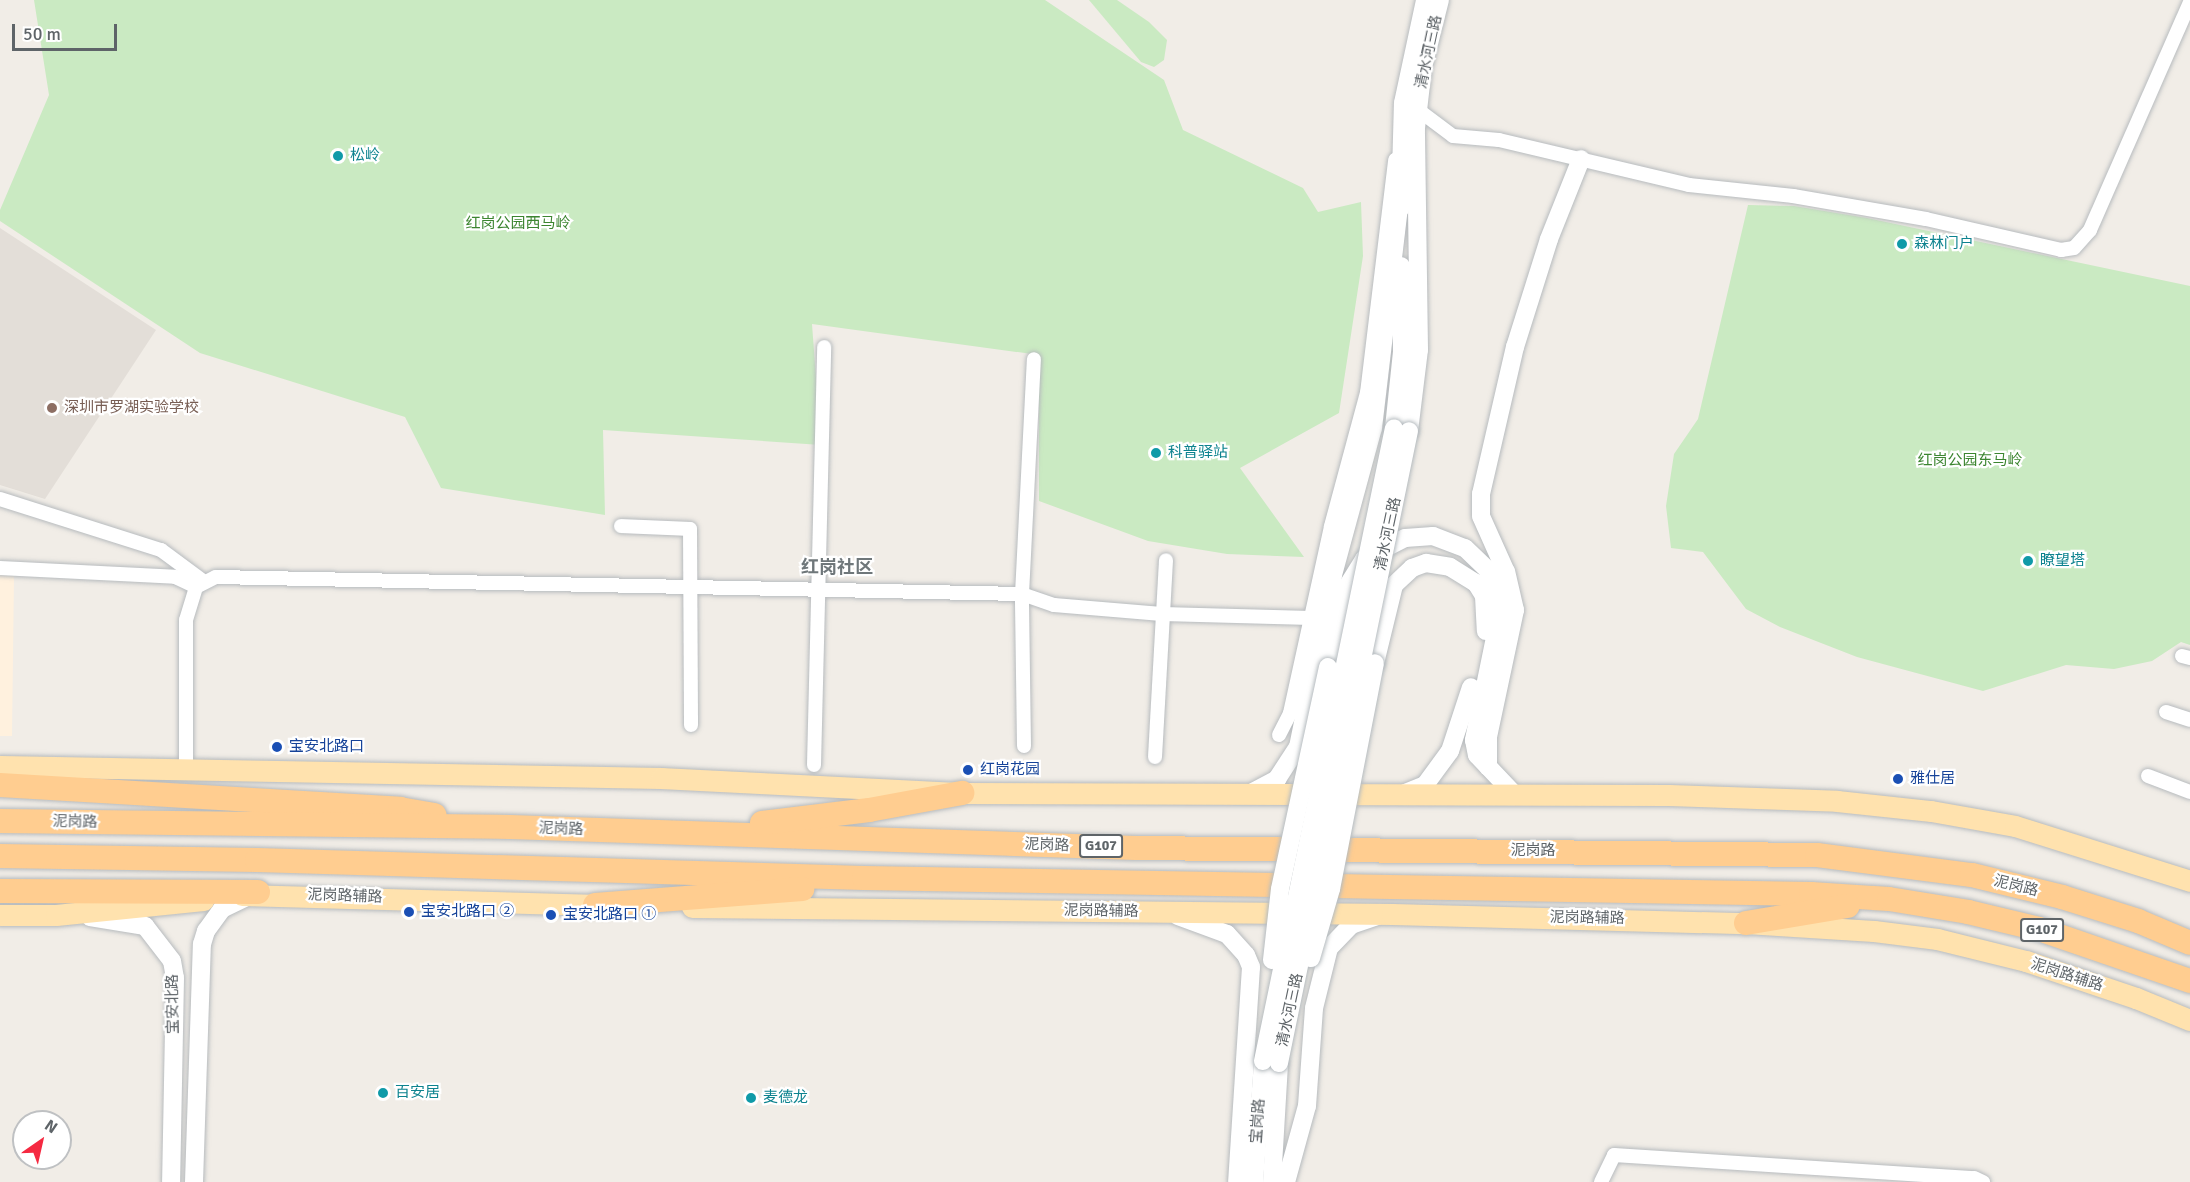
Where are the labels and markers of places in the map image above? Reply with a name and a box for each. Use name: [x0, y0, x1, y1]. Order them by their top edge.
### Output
place label: 松岭: [350, 147, 380, 165]
marker: 松岭: [331, 149, 345, 163]
place label: 森林门户: [1914, 235, 1974, 253]
marker: 森林门户: [1895, 237, 1909, 251]
place label: 深圳市罗湖实验学校: [64, 399, 199, 417]
marker: 深圳市罗湖实验学校: [45, 401, 59, 415]
place label: 科普驿站: [1168, 444, 1228, 462]
marker: 科普驿站: [1149, 446, 1163, 460]
place label: 瞭望塔: [2040, 552, 2085, 570]
marker: 瞭望塔: [2021, 554, 2035, 568]
place label: 宝安北路口: [289, 738, 364, 756]
marker: 宝安北路口: [270, 740, 284, 754]
place label: 红岗花园: [980, 761, 1040, 779]
marker: 红岗花园: [961, 763, 975, 777]
place label: 雅仕居: [1910, 770, 1955, 788]
marker: 雅仕居: [1891, 772, 1905, 786]
place label: 宝安北路口 ②: [421, 903, 514, 921]
marker: 宝安北路口 ②: [402, 905, 416, 919]
place label: 宝安北路口 ①: [563, 906, 656, 924]
marker: 宝安北路口 ①: [544, 908, 558, 922]
place label: 百安居: [395, 1084, 440, 1102]
marker: 百安居: [376, 1086, 390, 1100]
place label: 麦德龙: [763, 1089, 808, 1107]
marker: 麦德龙: [744, 1091, 758, 1105]

